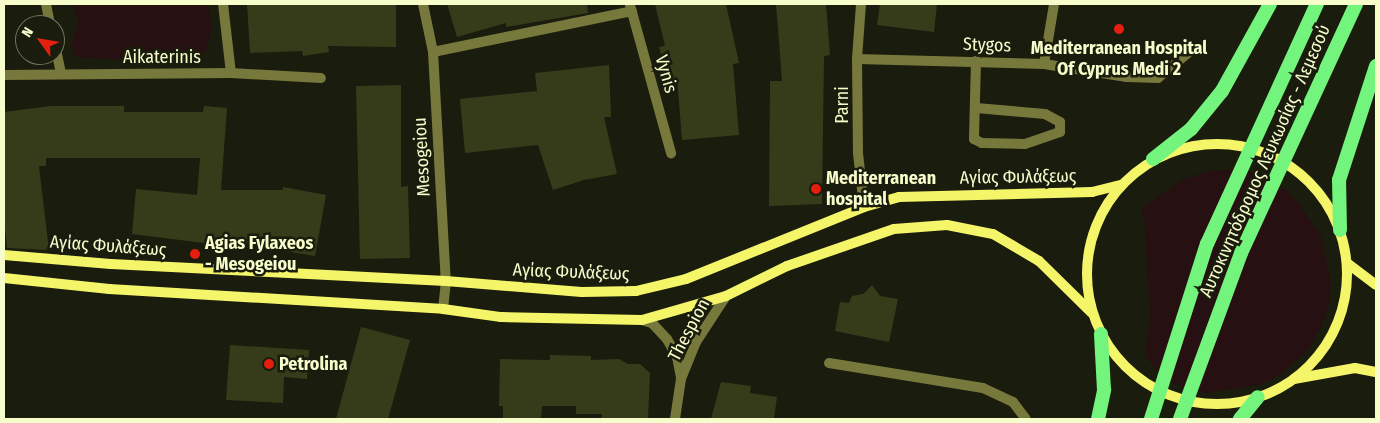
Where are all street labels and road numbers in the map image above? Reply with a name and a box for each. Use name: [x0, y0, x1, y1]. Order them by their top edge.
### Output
street label: Αυτοκινητόδρομος Λευκωσίας - Λεμεσού: [1195, 21, 1335, 301]
street label: Stygos: [963, 33, 1011, 57]
street label: Aikaterinis: [123, 46, 201, 68]
street label: Vynis: [650, 52, 682, 96]
street label: Parni: [831, 86, 853, 124]
street label: Mesogeiou: [409, 117, 435, 197]
street label: Αγίας Φυλάξεως: [959, 165, 1077, 189]
street label: Αγίας Φυλάξεως: [49, 231, 167, 261]
street label: Αγίας Φυλάξεως: [512, 259, 630, 285]
street label: Thespion: [664, 295, 714, 365]

